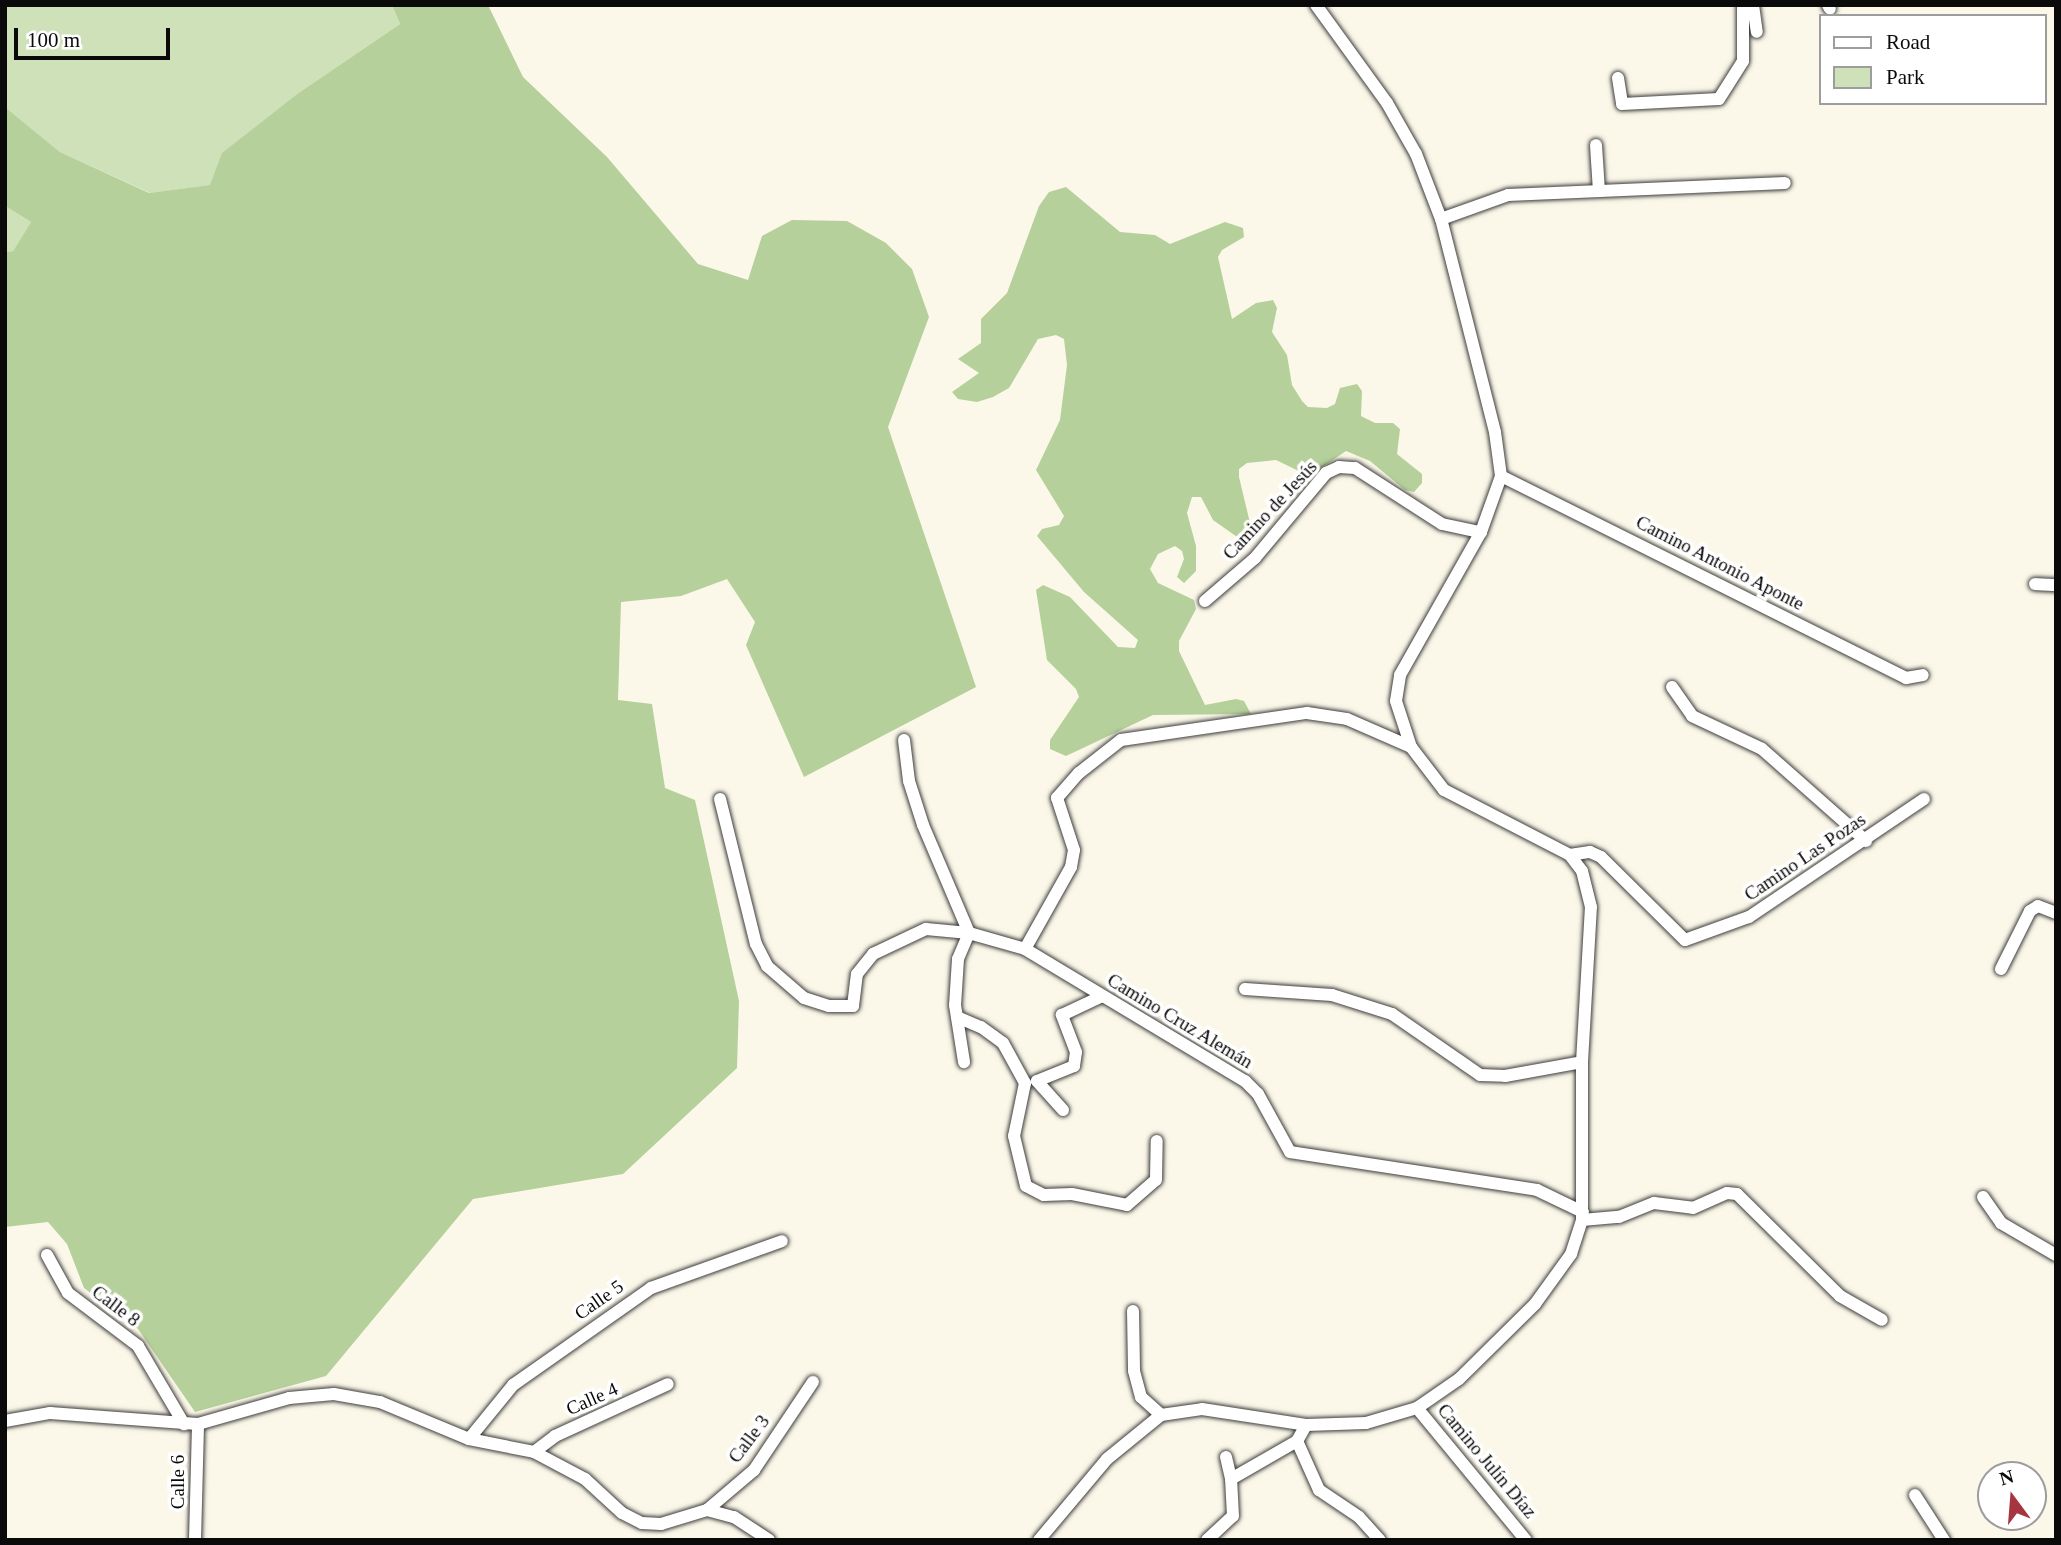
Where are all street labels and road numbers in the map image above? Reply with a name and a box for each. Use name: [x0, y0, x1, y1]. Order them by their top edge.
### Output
street label: Camino de Jesús: [1218, 456, 1322, 564]
street label: Camino Antonio Aponte: [1631, 510, 1809, 616]
street label: Camino Las Pozas: [1740, 808, 1870, 906]
street label: Camino Cruz Alemán: [1103, 968, 1257, 1074]
street label: Calle 5: [570, 1275, 628, 1325]
street label: Calle 8: [87, 1281, 145, 1331]
street label: Calle 4: [563, 1378, 621, 1420]
street label: Camino Julín Díaz: [1432, 1399, 1542, 1523]
street label: Calle 3: [724, 1410, 774, 1468]
street label: Calle 6: [167, 1455, 189, 1509]

